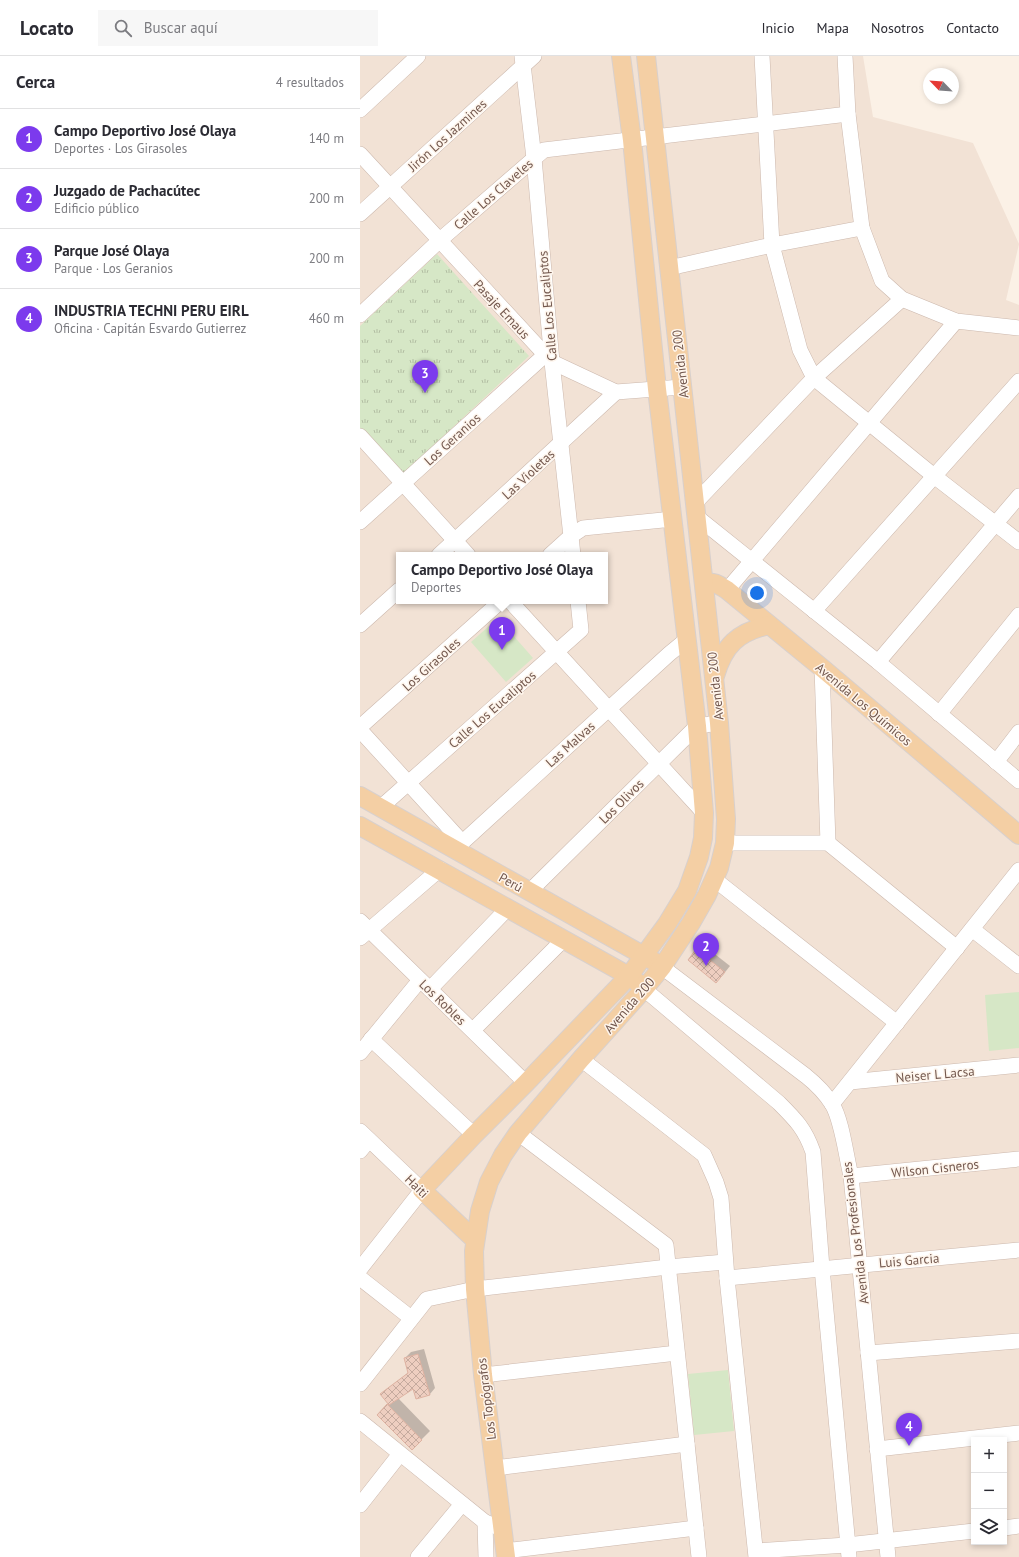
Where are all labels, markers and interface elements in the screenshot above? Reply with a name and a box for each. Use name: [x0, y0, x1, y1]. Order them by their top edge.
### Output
search box: [98, 10, 378, 46]
text: Locato: [20, 16, 74, 40]
icon: search: [112, 17, 134, 39]
text: Buscar aquí: [144, 18, 218, 37]
text: Inicio: [761, 19, 794, 37]
text: Mapa: [816, 19, 849, 37]
text: Nosotros: [871, 19, 924, 37]
text: Contacto: [946, 19, 999, 37]
north arrow: [923, 68, 959, 104]
text: Cerca: [16, 71, 55, 93]
text: 4 resultados: [276, 74, 344, 91]
street label: Jirón Los Jazmines: [404, 95, 490, 176]
text: Campo Deportivo José Olaya: [54, 121, 236, 140]
text: 1: [25, 130, 33, 147]
text: 140 m: [309, 130, 344, 147]
text: Deportes · Los Girasoles: [54, 140, 187, 157]
street label: Calle Los Claveles: [450, 155, 536, 233]
text: Juzgado de Pachacútec: [54, 181, 200, 200]
text: 2: [25, 190, 33, 207]
text: 200 m: [309, 190, 344, 207]
text: Edificio público: [54, 200, 139, 217]
text: Parque José Olaya: [54, 241, 170, 260]
text: 3: [25, 250, 33, 267]
text: 200 m: [309, 250, 344, 267]
street label: Calle Los Eucaliptos: [534, 250, 561, 362]
text: Parque · Los Geranios: [54, 260, 173, 277]
street label: Pasaje Emaus: [470, 276, 533, 343]
text: INDUSTRIA TECHNI PERU EIRL: [54, 301, 249, 320]
text: 4: [25, 310, 33, 327]
text: 460 m: [309, 310, 344, 327]
text: Oficina · Capitán Esvardo Gutierrez: [54, 320, 246, 337]
street label: Avenida 200: [668, 329, 693, 399]
pin: 3: [412, 360, 438, 393]
street label: Los Geranios: [421, 410, 484, 469]
street label: Las Violetas: [498, 446, 558, 503]
popup: [396, 552, 608, 604]
text: Campo Deportivo José Olaya: [411, 560, 593, 579]
text: Deportes: [411, 579, 461, 596]
your location: [747, 583, 767, 603]
pin: 1: [489, 617, 515, 650]
street label: Los Girasoles: [399, 634, 464, 695]
street label: Avenida 200: [703, 651, 728, 721]
street label: Avenida Los Químicos: [812, 659, 915, 750]
street label: Calle Los Eucaliptos: [445, 667, 540, 752]
street label: Las Malvas: [542, 718, 599, 771]
street label: Los Olivos: [595, 775, 647, 827]
street label: Perú: [496, 869, 526, 896]
pin: 2: [693, 933, 719, 966]
street label: Avenida 200: [600, 974, 658, 1037]
street label: Los Robles: [416, 976, 470, 1029]
street label: Neiser L Lacsa: [895, 1063, 975, 1086]
street label: Wilson Cisneros: [890, 1155, 980, 1182]
street label: Avenida Los Profesionales: [838, 1161, 873, 1305]
street label: Haiti: [401, 1171, 432, 1202]
street label: Luis Garcia: [878, 1249, 940, 1272]
street label: Los Topógrafos: [473, 1357, 500, 1441]
pin: 4: [896, 1413, 922, 1446]
map controls: [971, 1437, 1007, 1545]
button: +: [971, 1437, 1007, 1473]
button: −: [971, 1473, 1007, 1509]
button: layers: [971, 1509, 1007, 1545]

